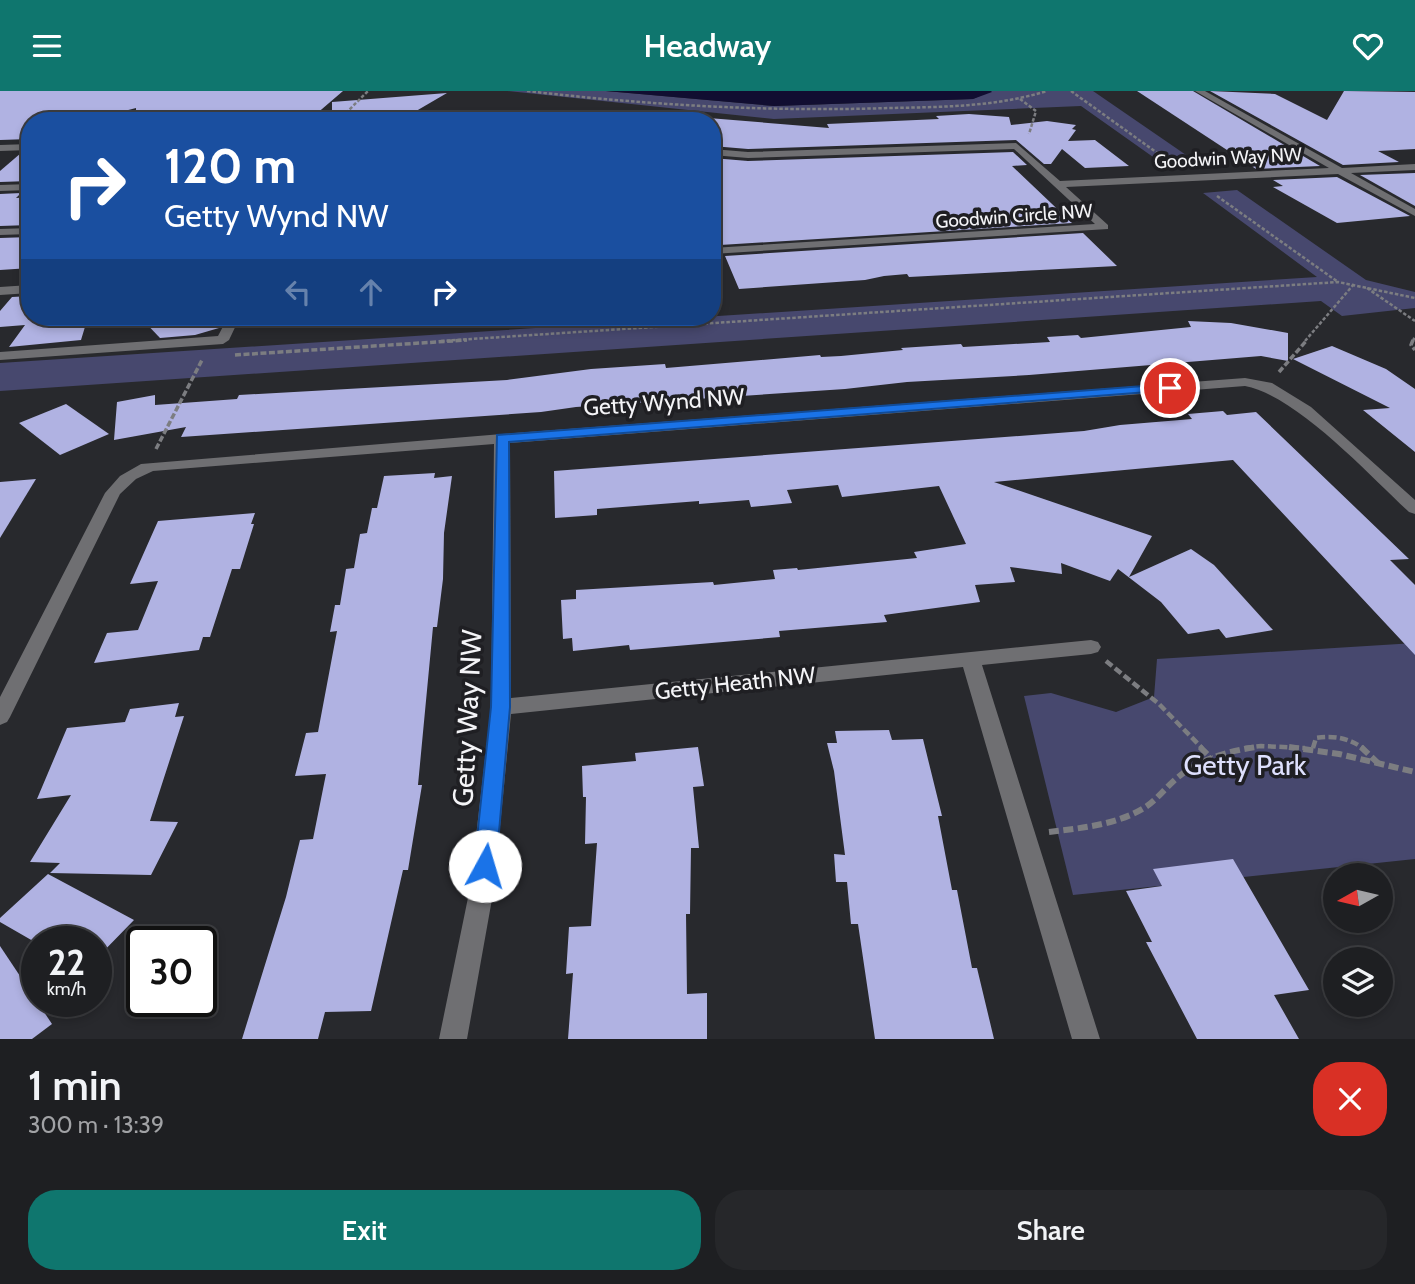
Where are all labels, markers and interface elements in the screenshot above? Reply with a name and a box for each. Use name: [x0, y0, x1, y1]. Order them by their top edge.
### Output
text: Headway: [644, 26, 771, 65]
icon: menu: [28, 27, 66, 65]
icon: heart: [1349, 27, 1387, 65]
text: 120 m: [164, 136, 296, 195]
icon: right: [49, 140, 140, 231]
street label: Goodwin Way NW: [1153, 143, 1303, 173]
text: Getty Wynd NW: [164, 196, 388, 235]
street label: Goodwin Circle NW: [935, 199, 1093, 233]
icon: left: [279, 273, 317, 311]
icon: ahead: [352, 273, 390, 311]
icon: right: [425, 273, 463, 311]
pin: [1140, 358, 1200, 418]
icon: arrive: [1151, 369, 1189, 407]
street label: Getty Wynd NW: [583, 382, 746, 422]
street label: Getty Way NW: [445, 628, 489, 807]
street label: Getty Heath NW: [653, 661, 817, 705]
park label: Getty Park: [1184, 748, 1307, 782]
position arrow: [448, 829, 522, 903]
north arrow: [1323, 863, 1393, 933]
map controls: [1323, 863, 1393, 1017]
speed limit sign: 30: [126, 926, 217, 1017]
text: 22: [48, 941, 85, 984]
button: layers: [1323, 947, 1393, 1017]
text: km/h: [47, 978, 86, 1000]
text: 1 min: [28, 1059, 122, 1111]
button: close: [1313, 1062, 1387, 1136]
text: 300 m · 13:39: [28, 1111, 164, 1139]
button: Exit: [28, 1190, 701, 1270]
button: Share: [715, 1190, 1387, 1270]

